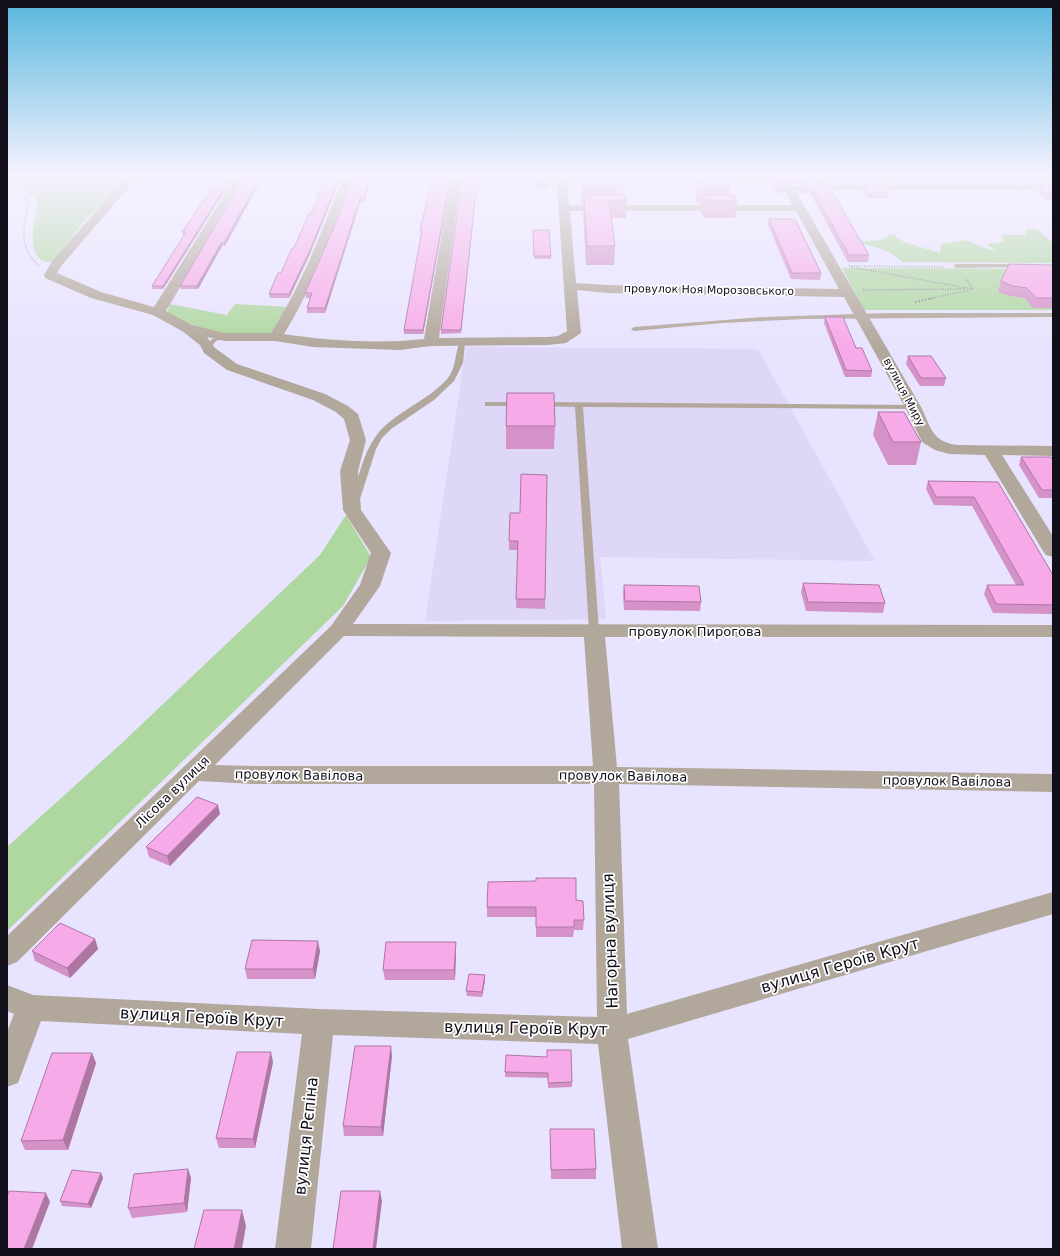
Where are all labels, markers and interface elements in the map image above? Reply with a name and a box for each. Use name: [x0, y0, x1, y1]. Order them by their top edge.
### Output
street label: провулок Ноя Морозовського: [624, 282, 795, 298]
street label: вулиця Миру: [881, 356, 928, 429]
street label: провулок Пирогова: [628, 624, 762, 639]
street label: Лісова вулиця: [132, 753, 212, 831]
street label: провулок Вавілова: [235, 766, 363, 784]
street label: провулок Вавілова: [559, 767, 687, 785]
street label: провулок Вавілова: [883, 772, 1011, 790]
street label: Нагорна вулиця: [598, 873, 622, 1009]
street label: вулиця Героїв Крут: [759, 933, 921, 997]
street label: вулиця Героїв Крут: [120, 1003, 284, 1031]
street label: вулиця Героїв Крут: [444, 1017, 608, 1039]
street label: вулиця Рєпіна: [290, 1076, 322, 1196]

